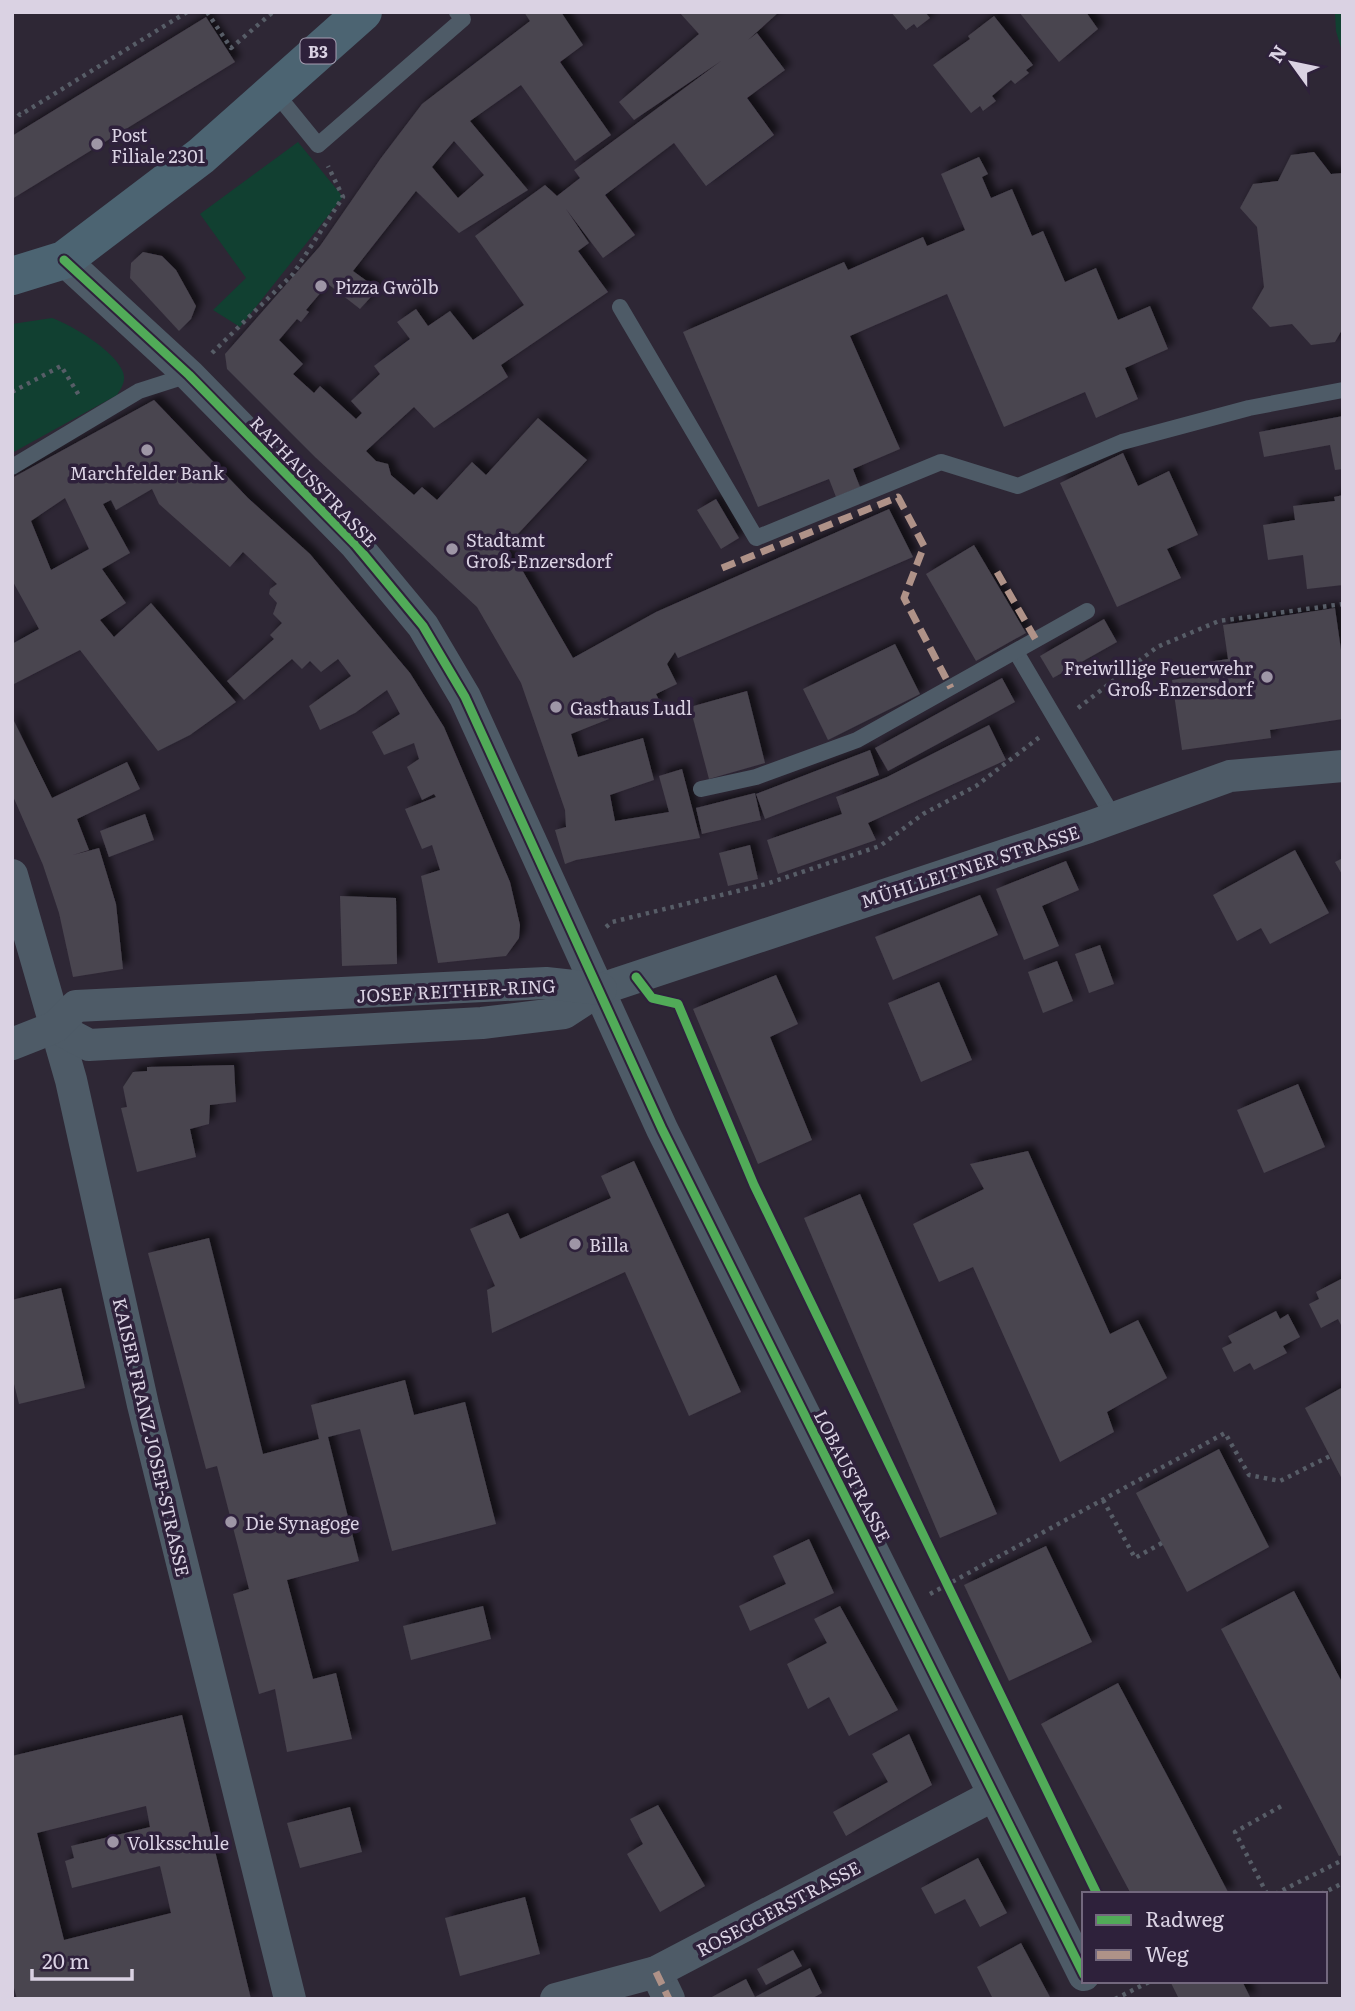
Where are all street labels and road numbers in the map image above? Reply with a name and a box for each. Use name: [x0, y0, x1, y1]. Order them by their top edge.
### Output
road number: B3: [300, 38, 336, 64]
street label: RATHAUSSTRASSE: [244, 409, 384, 553]
street label: MÜHLLEITNER STRASSE: [857, 818, 1083, 914]
street label: JOSEF REITHER-RING: [356, 971, 556, 1009]
street label: KAISER FRANZ JOSEF-STRASSE: [107, 1295, 197, 1579]
street label: LOBAUSTRASSE: [808, 1405, 898, 1547]
street label: ROSEGGERSTRASSE: [691, 1853, 865, 1963]

